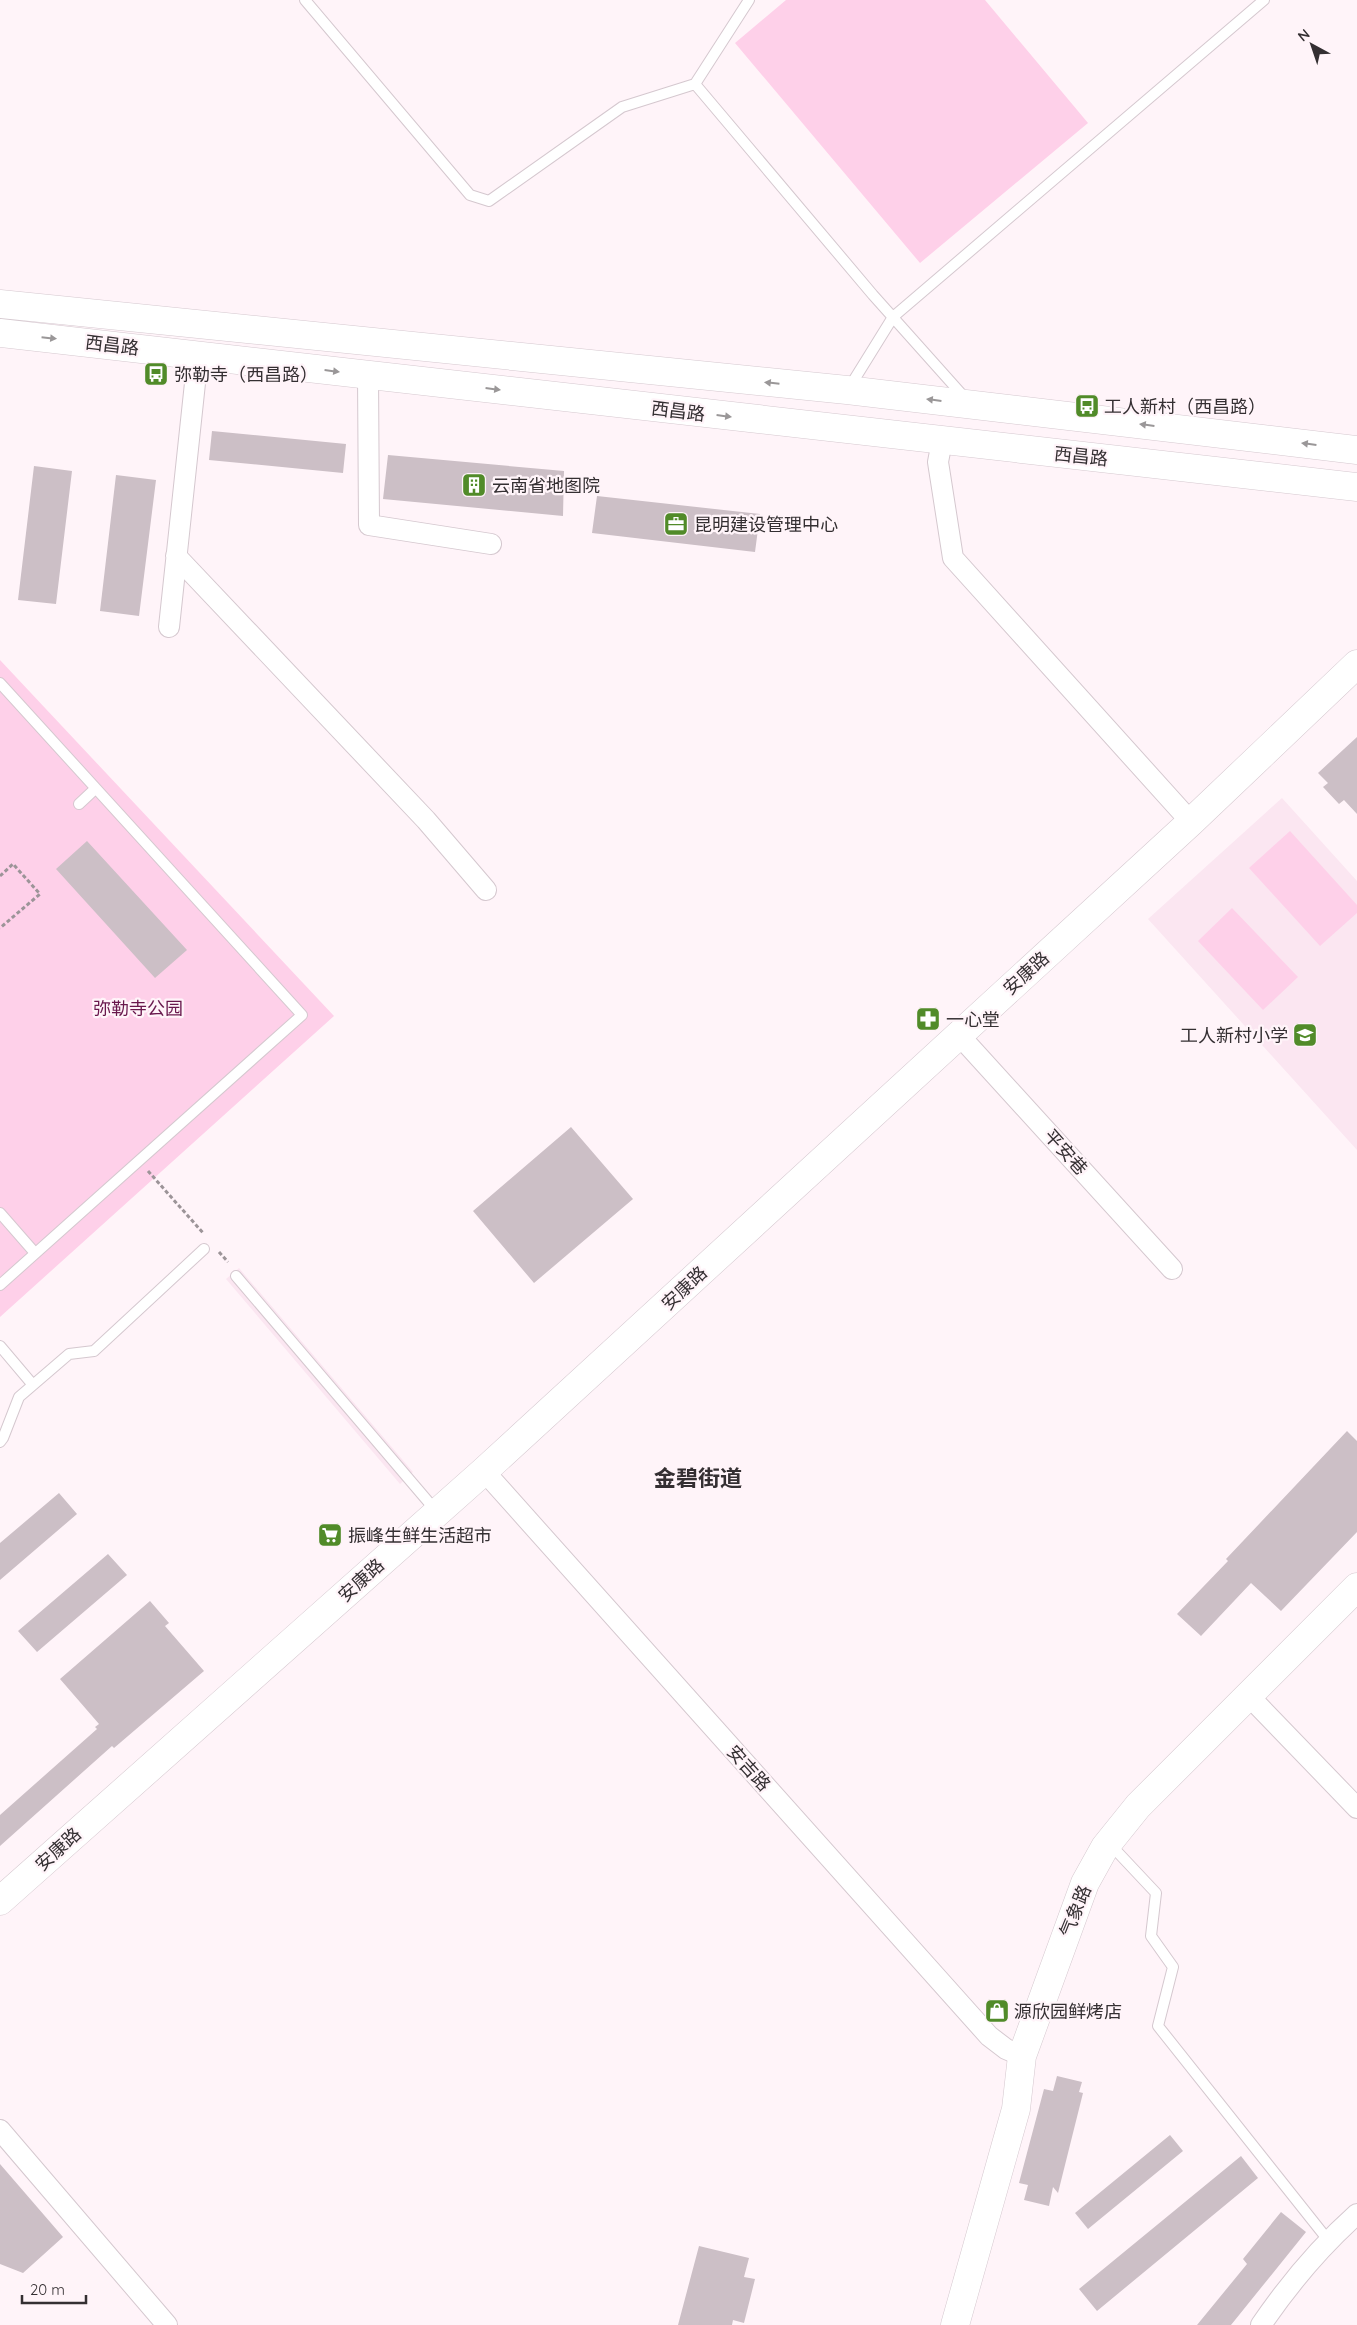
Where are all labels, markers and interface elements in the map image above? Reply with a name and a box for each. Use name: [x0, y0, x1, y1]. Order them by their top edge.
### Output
north arrow: [1287, 20, 1337, 70]
text: N: [1294, 25, 1313, 45]
street label: 西昌路: [84, 330, 140, 360]
one-way arrow: [41, 334, 57, 342]
bus stop icon: 弥勒寺（西昌路）: [143, 361, 169, 387]
place label: 弥勒寺（西昌路）: [174, 363, 318, 386]
one-way arrow: [324, 367, 340, 375]
one-way arrow: [764, 378, 780, 386]
one-way arrow: [485, 385, 501, 393]
bus stop icon: 工人新村（西昌路）: [1074, 393, 1100, 419]
place label: 工人新村（西昌路）: [1104, 395, 1266, 418]
street label: 西昌路: [650, 396, 706, 426]
one-way arrow: [925, 396, 941, 404]
one-way arrow: [716, 412, 732, 420]
one-way arrow: [1139, 421, 1155, 429]
one-way arrow: [1300, 440, 1316, 448]
street label: 西昌路: [1053, 442, 1109, 470]
building icon: 云南省地图院: [461, 472, 487, 498]
place label: 云南省地图院: [492, 474, 600, 497]
office icon: 昆明建设管理中心: [663, 511, 689, 537]
place label: 昆明建设管理中心: [694, 513, 838, 536]
street label: 安康路: [998, 946, 1054, 1000]
park label: 弥勒寺公园: [93, 997, 183, 1020]
pharmacy icon: 一心堂: [915, 1006, 941, 1032]
place label: 一心堂: [946, 1008, 1000, 1031]
school or university icon: 工人新村小学: [1292, 1022, 1318, 1048]
place label: 工人新村小学: [1180, 1024, 1288, 1047]
street label: 平安巷: [1039, 1124, 1093, 1180]
street label: 安康路: [656, 1261, 712, 1315]
district label: 金碧街道: [654, 1464, 742, 1492]
supermarket icon: 振峰生鲜生活超市: [317, 1522, 343, 1548]
place label: 振峰生鲜生活超市: [348, 1524, 492, 1547]
street label: 安康路: [333, 1553, 389, 1607]
street label: 安吉路: [722, 1740, 776, 1796]
street label: 安康路: [30, 1822, 86, 1876]
street label: 气象路: [1054, 1882, 1096, 1940]
shop icon: 源欣园鲜烤店: [984, 1998, 1010, 2024]
place label: 源欣园鲜烤店: [1014, 2000, 1122, 2023]
scale bar: [22, 2272, 86, 2304]
text: 20 m: [30, 2280, 65, 2299]

